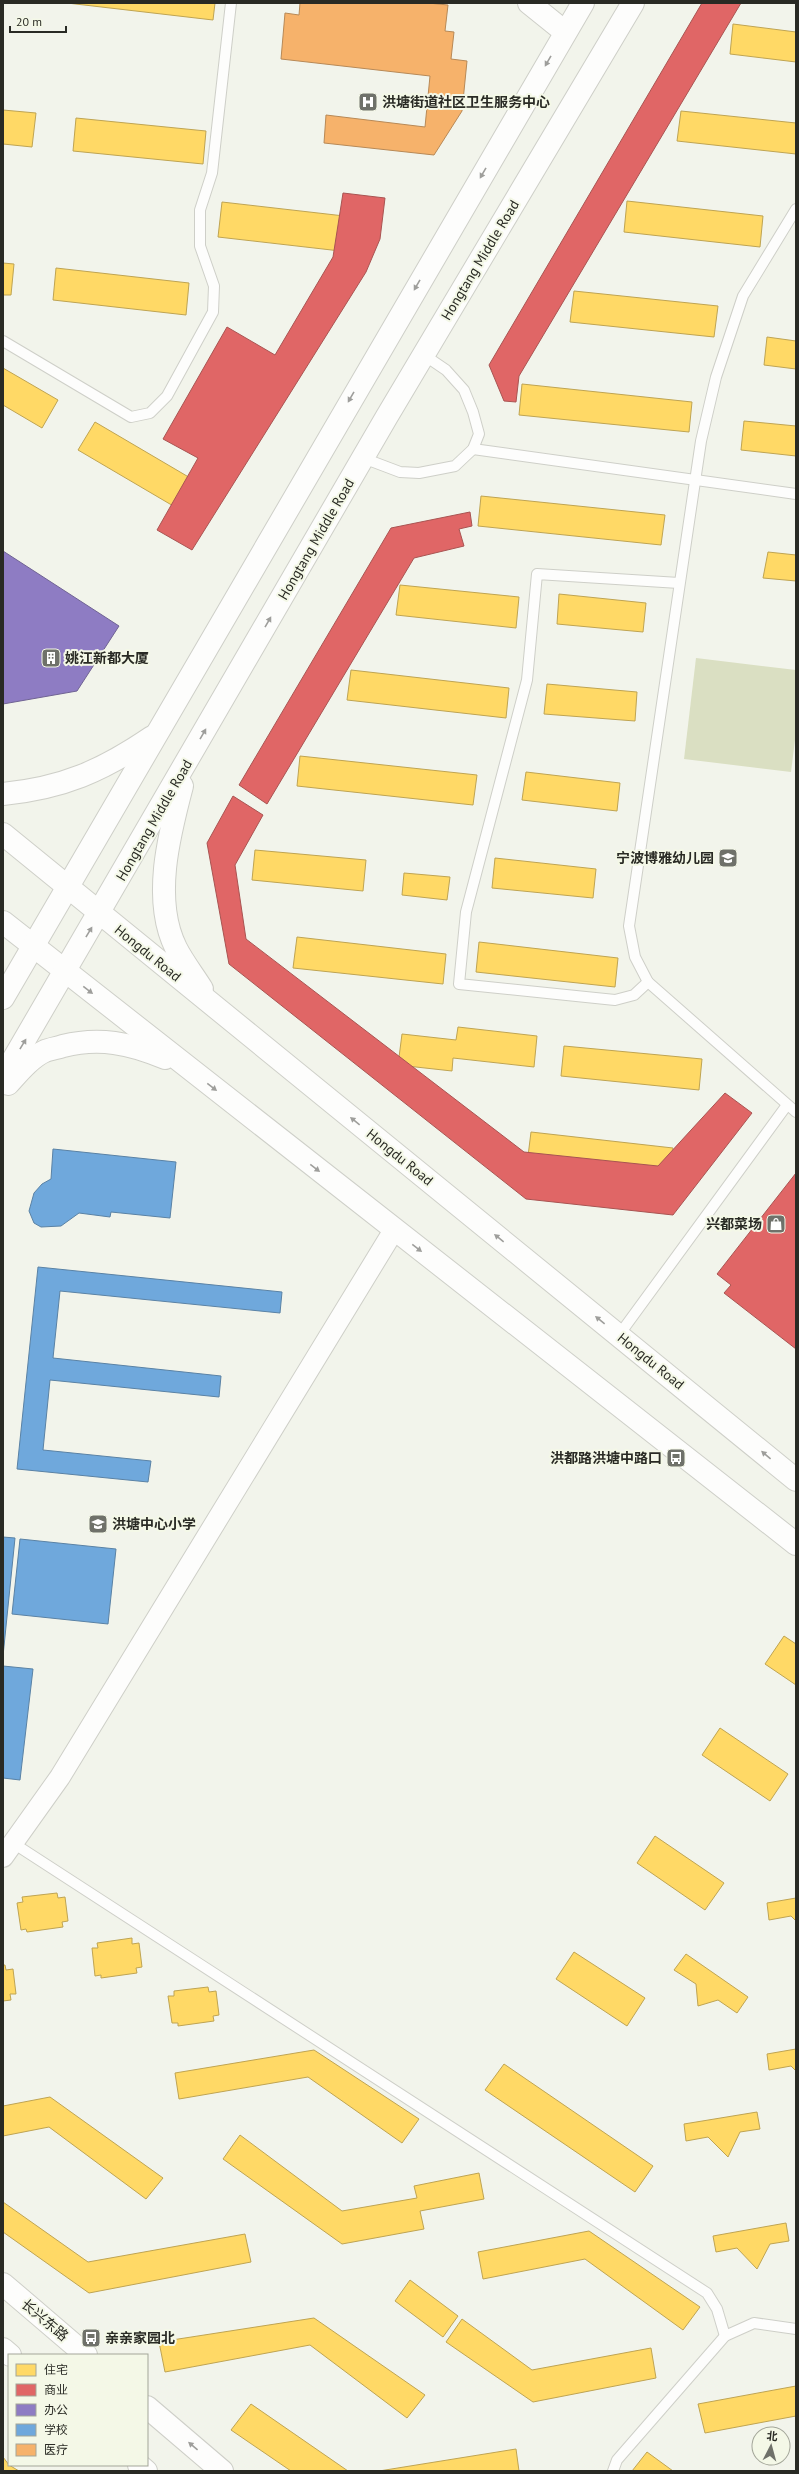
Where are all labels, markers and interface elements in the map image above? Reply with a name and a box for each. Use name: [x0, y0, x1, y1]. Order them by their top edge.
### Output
scale bar: [10, 8, 66, 34]
text: 20 m: [16, 14, 42, 29]
one-way arrow: [545, 55, 552, 67]
hospital icon: 洪塘街道社区卫生服务中心: [357, 91, 379, 113]
place label: 洪塘街道社区卫生服务中心: [382, 93, 550, 111]
one-way arrow: [479, 167, 486, 179]
street label: Hongtang Middle Road: [437, 197, 523, 323]
one-way arrow: [414, 279, 421, 291]
one-way arrow: [348, 391, 355, 403]
street label: Hongtang Middle Road: [274, 475, 358, 603]
one-way arrow: [265, 616, 272, 628]
building icon: 姚江新都大厦: [40, 647, 62, 669]
place label: 姚江新都大厦: [65, 649, 149, 667]
one-way arrow: [200, 728, 207, 740]
street label: Hongtang Middle Road: [112, 756, 196, 884]
school or university icon: 宁波博雅幼儿园: [717, 847, 739, 869]
place label: 宁波博雅幼儿园: [616, 849, 714, 867]
street label: Hongdu Road: [111, 921, 185, 985]
one-way arrow: [86, 926, 93, 938]
one-way arrow: [83, 985, 94, 994]
one-way arrow: [19, 1038, 26, 1050]
one-way arrow: [207, 1083, 218, 1092]
one-way arrow: [350, 1116, 360, 1125]
street label: Hongdu Road: [363, 1125, 437, 1189]
one-way arrow: [309, 1163, 320, 1172]
shop icon: 兴都菜场: [765, 1213, 787, 1235]
place label: 兴都菜场: [706, 1215, 762, 1233]
one-way arrow: [494, 1233, 505, 1242]
one-way arrow: [411, 1244, 422, 1252]
one-way arrow: [595, 1315, 606, 1324]
street label: Hongdu Road: [614, 1329, 688, 1393]
bus stop icon: 洪都路洪塘中路口: [665, 1447, 687, 1469]
place label: 洪都路洪塘中路口: [550, 1449, 662, 1467]
one-way arrow: [761, 1451, 771, 1460]
school or university icon: 洪塘中心小学: [87, 1513, 109, 1535]
place label: 洪塘中心小学: [112, 1515, 196, 1533]
street label: 长兴东路: [18, 2295, 72, 2345]
bus stop icon: 亲亲家园北: [80, 2327, 102, 2349]
place label: 亲亲家园北: [105, 2329, 175, 2347]
legend: [8, 2354, 148, 2466]
text: 住宅: [44, 2362, 68, 2377]
text: 商业: [44, 2382, 68, 2397]
text: 办公: [44, 2402, 68, 2417]
text: 学校: [44, 2422, 68, 2437]
north arrow: [751, 2426, 791, 2466]
text: 北: [766, 2429, 778, 2444]
one-way arrow: [187, 2441, 198, 2450]
text: 医疗: [44, 2442, 68, 2457]

